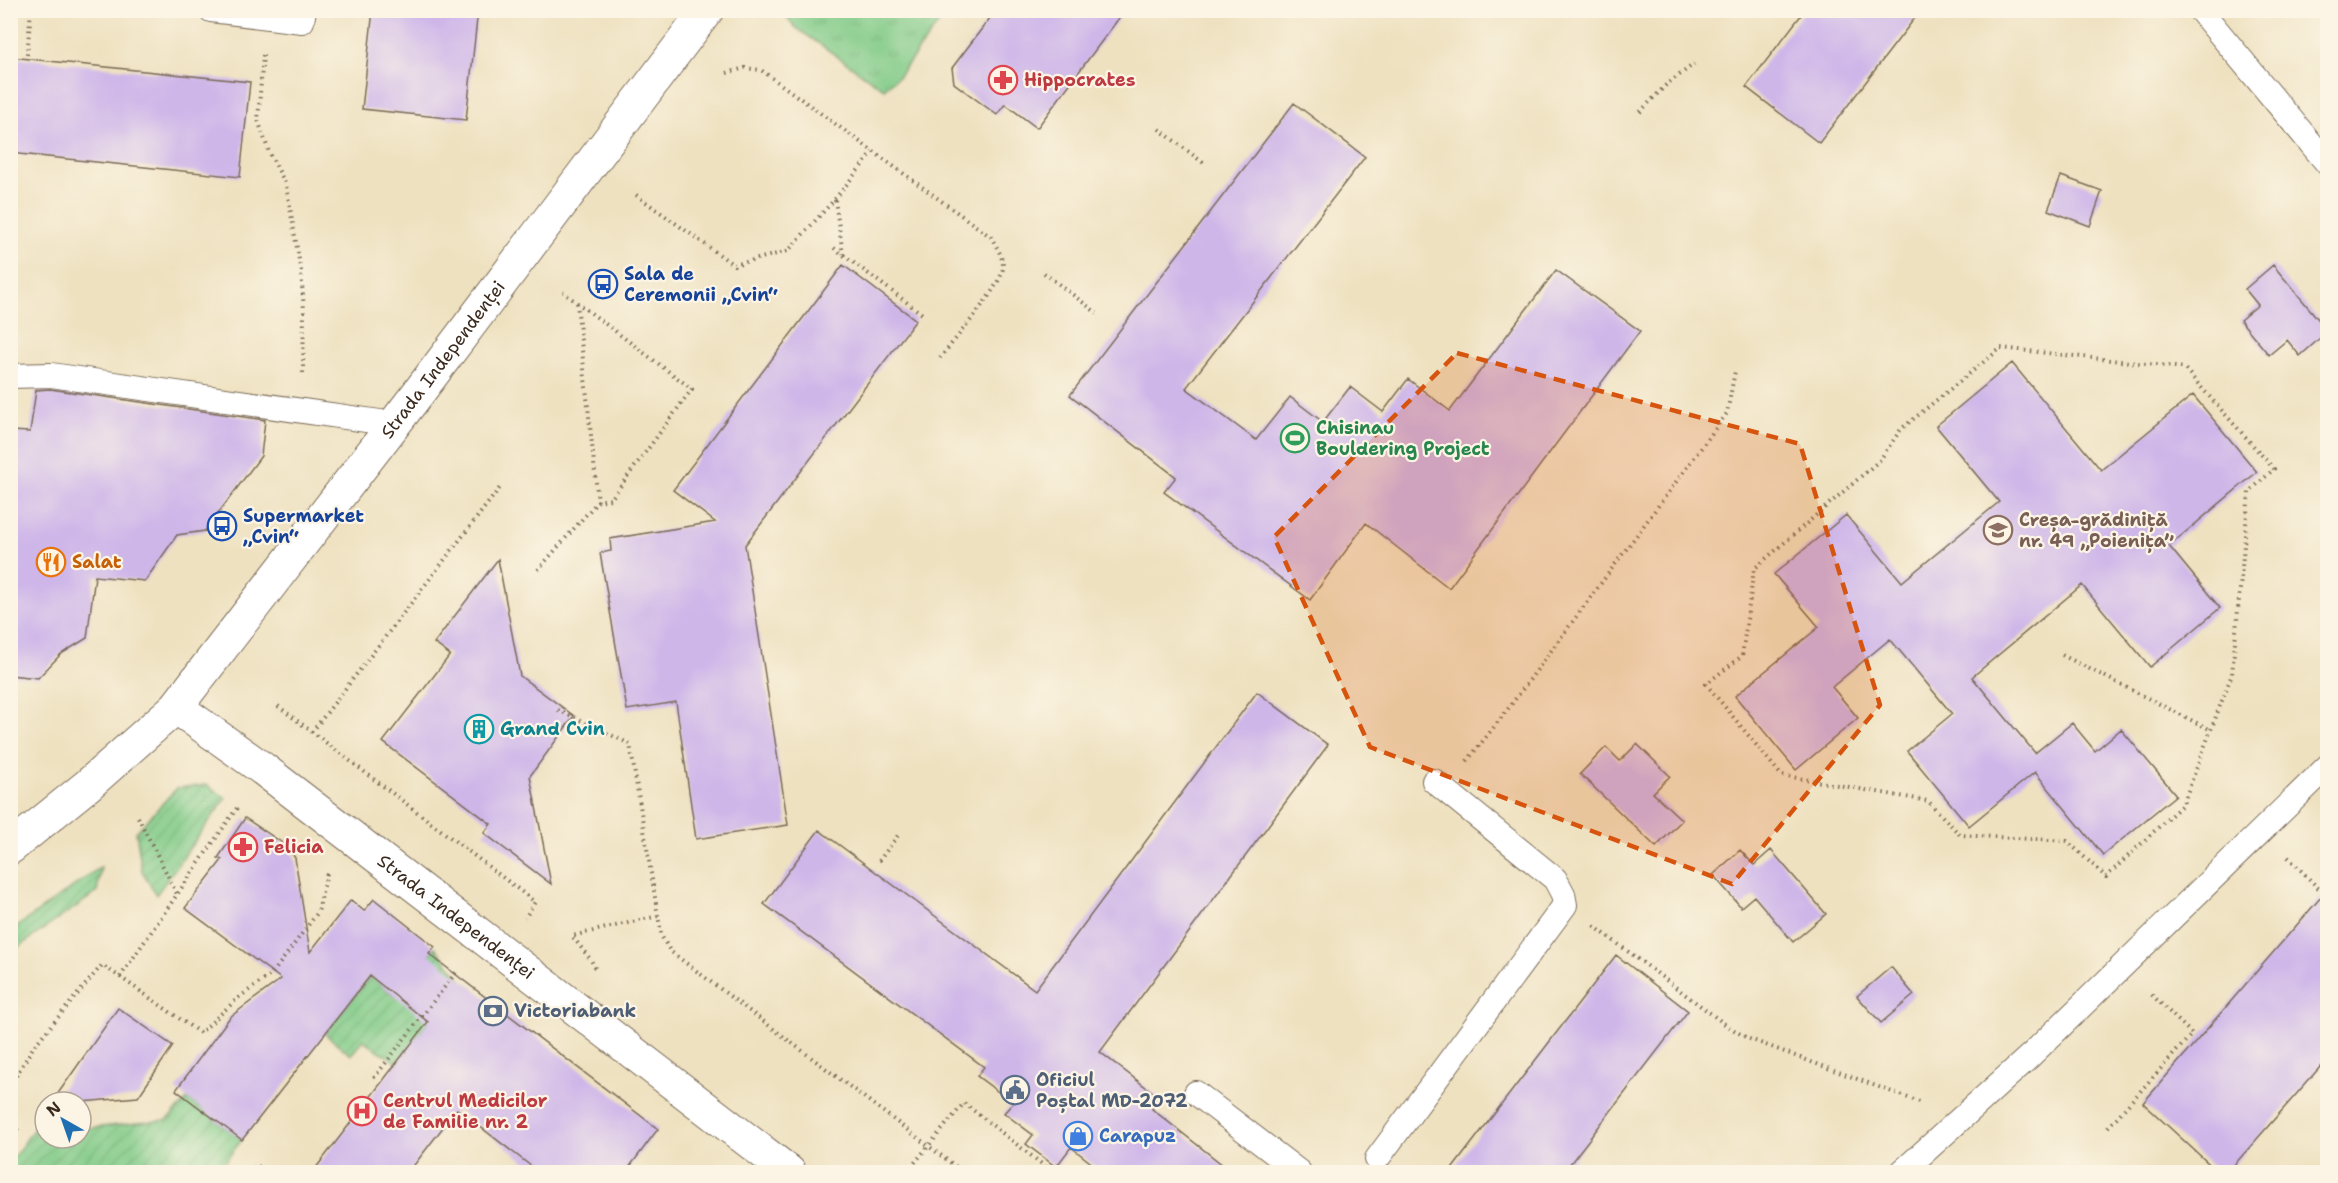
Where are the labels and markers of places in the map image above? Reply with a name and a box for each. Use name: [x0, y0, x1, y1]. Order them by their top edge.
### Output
pharmacy icon: Hippocrates: [987, 64, 1019, 96]
place label: Hippocrates: [1024, 68, 1135, 92]
place label: Sala de Ceremonii „Cvin“: [624, 262, 778, 307]
bus stop icon: Sala de Ceremonii „Cvin“: [587, 268, 619, 300]
place label: Chisinau Bouldering Project: [1316, 416, 1490, 461]
sports icon: Chisinau Bouldering Project: [1279, 422, 1311, 454]
place label: Supermarket „Cvin“: [243, 504, 364, 549]
place label: Creșa-grădiniță nr. 49 „Poienița”: [2019, 508, 2174, 553]
bus stop icon: Supermarket „Cvin“: [206, 510, 238, 542]
school or university icon: Creșa-grădiniță nr. 49 „Poienița”: [1982, 514, 2014, 546]
restaurant icon: Salat: [35, 546, 67, 578]
place label: Salat: [72, 550, 122, 574]
building icon: Grand Cvin: [463, 713, 495, 745]
place label: Grand Cvin: [500, 717, 605, 741]
pharmacy icon: Felicia: [227, 831, 259, 863]
place label: Felicia: [264, 835, 324, 859]
bank icon: Victoriabank: [477, 995, 509, 1027]
place label: Victoriabank: [514, 999, 636, 1023]
place label: Oficiul Poștal MD-2072: [1036, 1068, 1188, 1113]
public building icon: Oficiul Poștal MD-2072: [999, 1074, 1031, 1106]
place label: Centrul Medicilor de Familie nr. 2: [383, 1089, 548, 1134]
hospital icon: Centrul Medicilor de Familie nr. 2: [346, 1095, 378, 1127]
shop icon: Carapuz: [1062, 1120, 1094, 1152]
place label: Carapuz: [1099, 1124, 1176, 1148]

